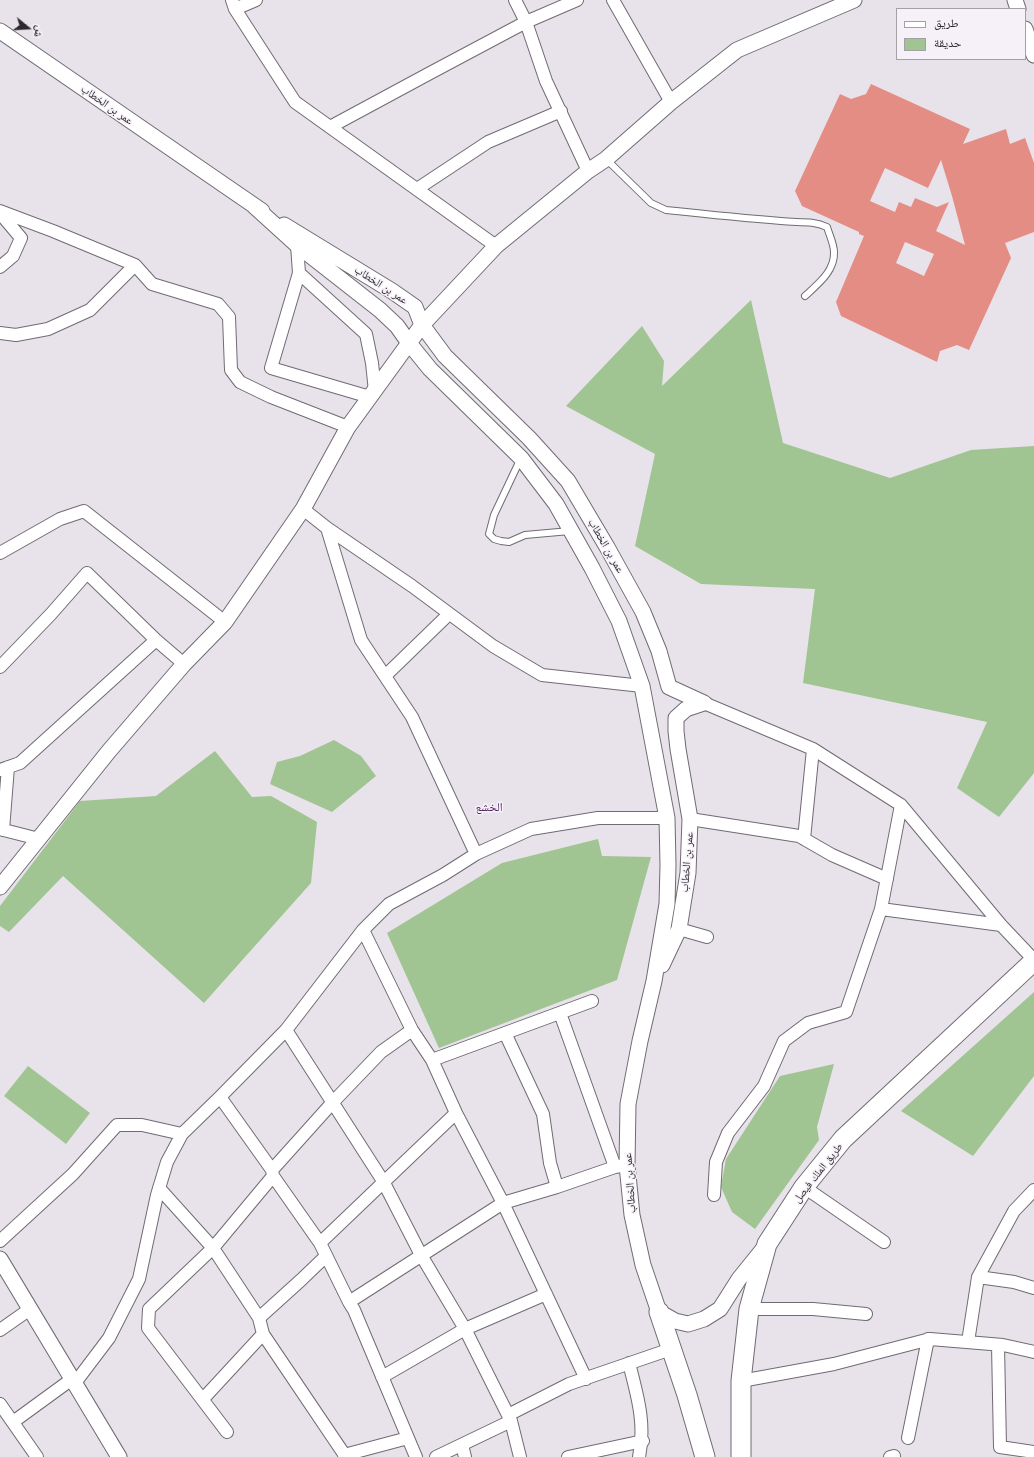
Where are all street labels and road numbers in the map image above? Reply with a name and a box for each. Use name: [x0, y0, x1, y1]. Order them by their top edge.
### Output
street label: عمر بن الخطاب: [78, 82, 136, 128]
street label: عمر بن الخطاب: [352, 263, 410, 307]
street label: عمر بن الخطاب: [585, 517, 627, 575]
street label: عمر بن الخطاب: [678, 831, 696, 893]
street label: طريق الملك فيصل: [790, 1140, 846, 1206]
street label: عمر بن الخطاب: [621, 1152, 639, 1214]

